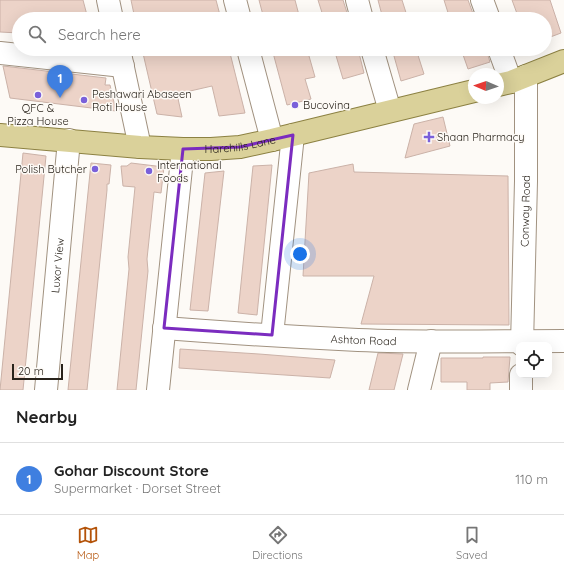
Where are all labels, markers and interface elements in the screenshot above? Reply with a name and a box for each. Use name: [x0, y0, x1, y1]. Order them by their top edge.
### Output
search box: [12, 12, 552, 56]
icon: search: [26, 23, 48, 45]
text: Search here: [58, 25, 141, 44]
pin: 1: [47, 65, 73, 98]
north arrow: [468, 68, 504, 104]
place label: Peshawari Abaseen Roti House: [92, 87, 192, 114]
marker: QFC & Pizza House: [33, 90, 43, 100]
marker: Peshawari Abaseen Roti House: [79, 95, 89, 105]
place label: Bucovina: [303, 98, 350, 112]
marker: Bucovina: [290, 100, 300, 110]
place label: QFC & Pizza House: [7, 101, 69, 128]
place label: Shaan Pharmacy: [437, 130, 525, 144]
street label: Harehills Lane: [205, 132, 277, 156]
marker: Shaan Pharmacy: [424, 132, 434, 142]
place label: International Foods: [157, 158, 222, 185]
place label: Polish Butcher: [15, 162, 88, 176]
marker: Polish Butcher: [90, 164, 100, 174]
marker: International Foods: [144, 166, 154, 176]
street label: Conway Road: [517, 175, 533, 247]
street label: Luxor View: [48, 237, 67, 294]
your location: [290, 244, 310, 264]
street label: Ashton Road: [330, 332, 397, 348]
map controls: [516, 342, 552, 378]
button: locate: [516, 342, 552, 378]
scale bar: [12, 362, 63, 381]
text: 20 m: [18, 364, 44, 378]
text: Nearby: [16, 406, 77, 427]
text: Gohar Discount Store: [54, 461, 209, 480]
text: 1: [26, 471, 32, 487]
text: 110 m: [515, 471, 548, 487]
text: Supermarket · Dorset Street: [54, 480, 221, 496]
tab: Map: [77, 524, 99, 562]
tab: Directions: [252, 524, 303, 562]
tab: Saved: [456, 524, 487, 562]

